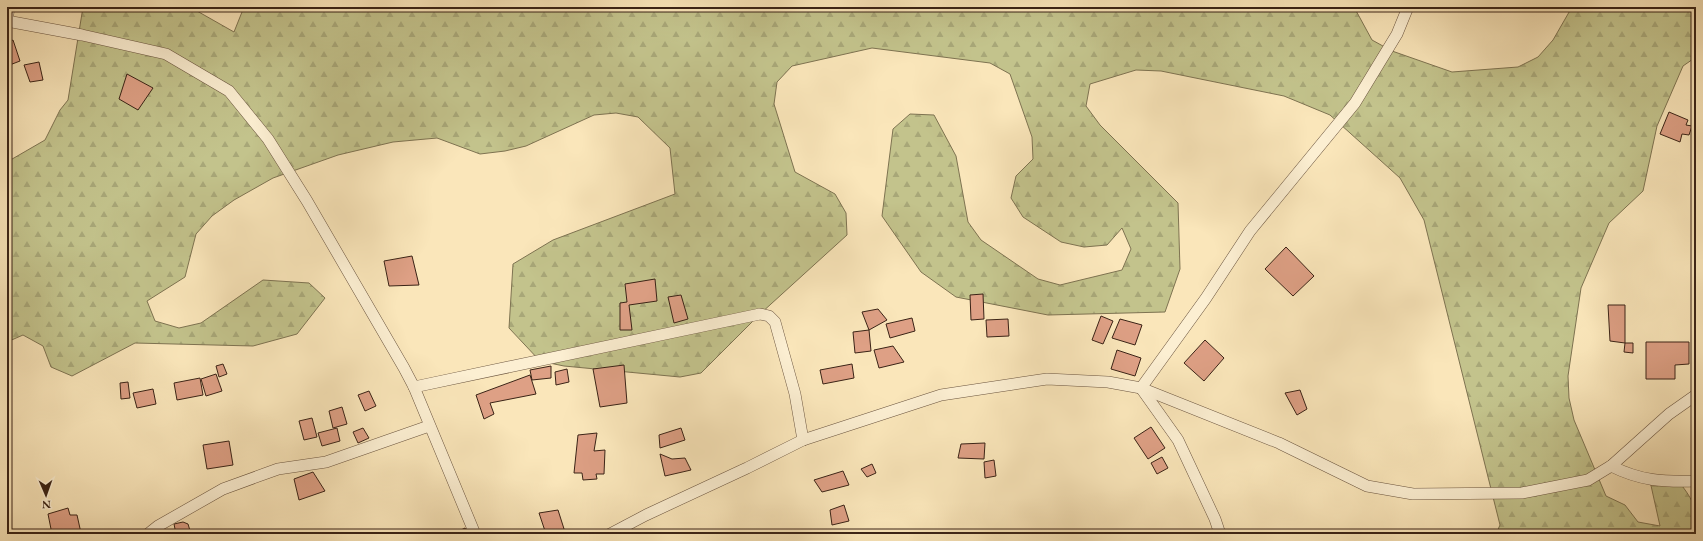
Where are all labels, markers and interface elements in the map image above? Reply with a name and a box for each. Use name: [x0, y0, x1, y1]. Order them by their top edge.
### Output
north arrow: [26, 475, 66, 515]
text: N: [42, 498, 51, 512]

